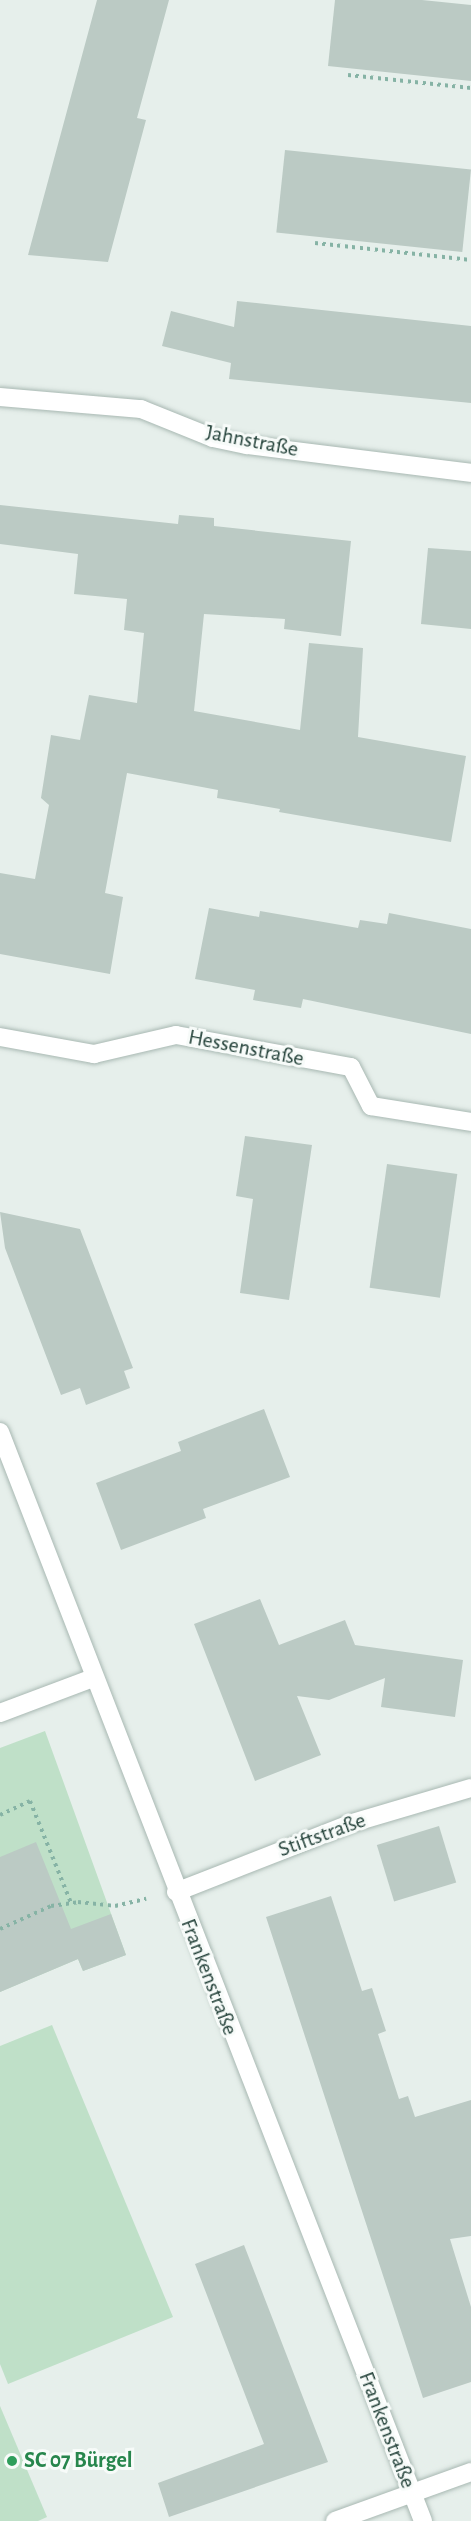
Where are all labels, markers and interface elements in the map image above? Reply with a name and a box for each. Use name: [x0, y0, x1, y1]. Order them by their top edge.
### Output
street label: Jahnstraße: [204, 419, 300, 463]
street label: Hessenstraße: [186, 1024, 306, 1072]
street label: Stiftstraße: [275, 1807, 369, 1863]
street label: Frankenstraße: [175, 1915, 243, 2039]
street label: Frankenstraße: [353, 2368, 421, 2492]
place label: SC 07 Bürgel: [24, 2448, 133, 2474]
marker: SC 07 Bürgel: [5, 2454, 19, 2468]

